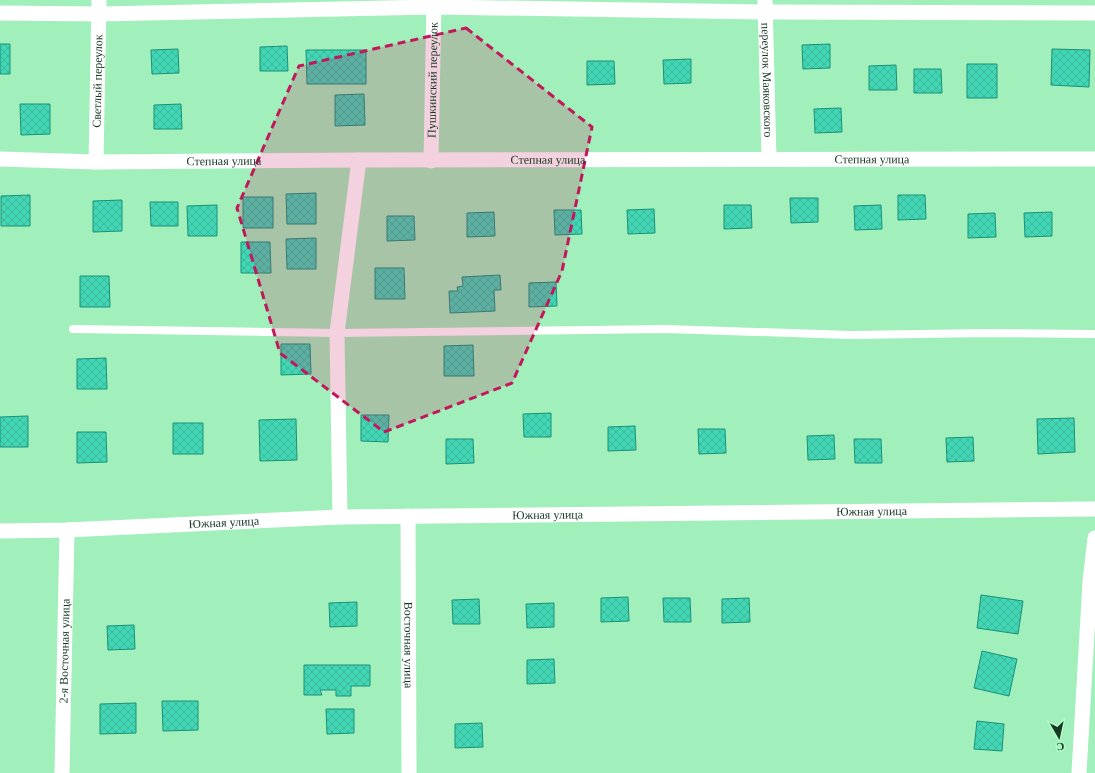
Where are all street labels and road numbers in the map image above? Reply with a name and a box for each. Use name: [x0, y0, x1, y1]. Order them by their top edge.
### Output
street label: Пушкинский переулок: [424, 22, 441, 138]
street label: переулок Маяковского: [759, 22, 775, 137]
street label: Светлый переулок: [90, 34, 105, 128]
street label: Степная улица: [835, 152, 910, 166]
street label: Степная улица: [511, 153, 586, 167]
street label: Степная улица: [186, 154, 262, 168]
street label: Южная улица: [836, 504, 908, 519]
street label: Южная улица: [512, 507, 584, 522]
street label: Южная улица: [188, 514, 260, 531]
street label: 2-я Восточная улица: [56, 598, 73, 704]
street label: Восточная улица: [401, 602, 416, 689]

